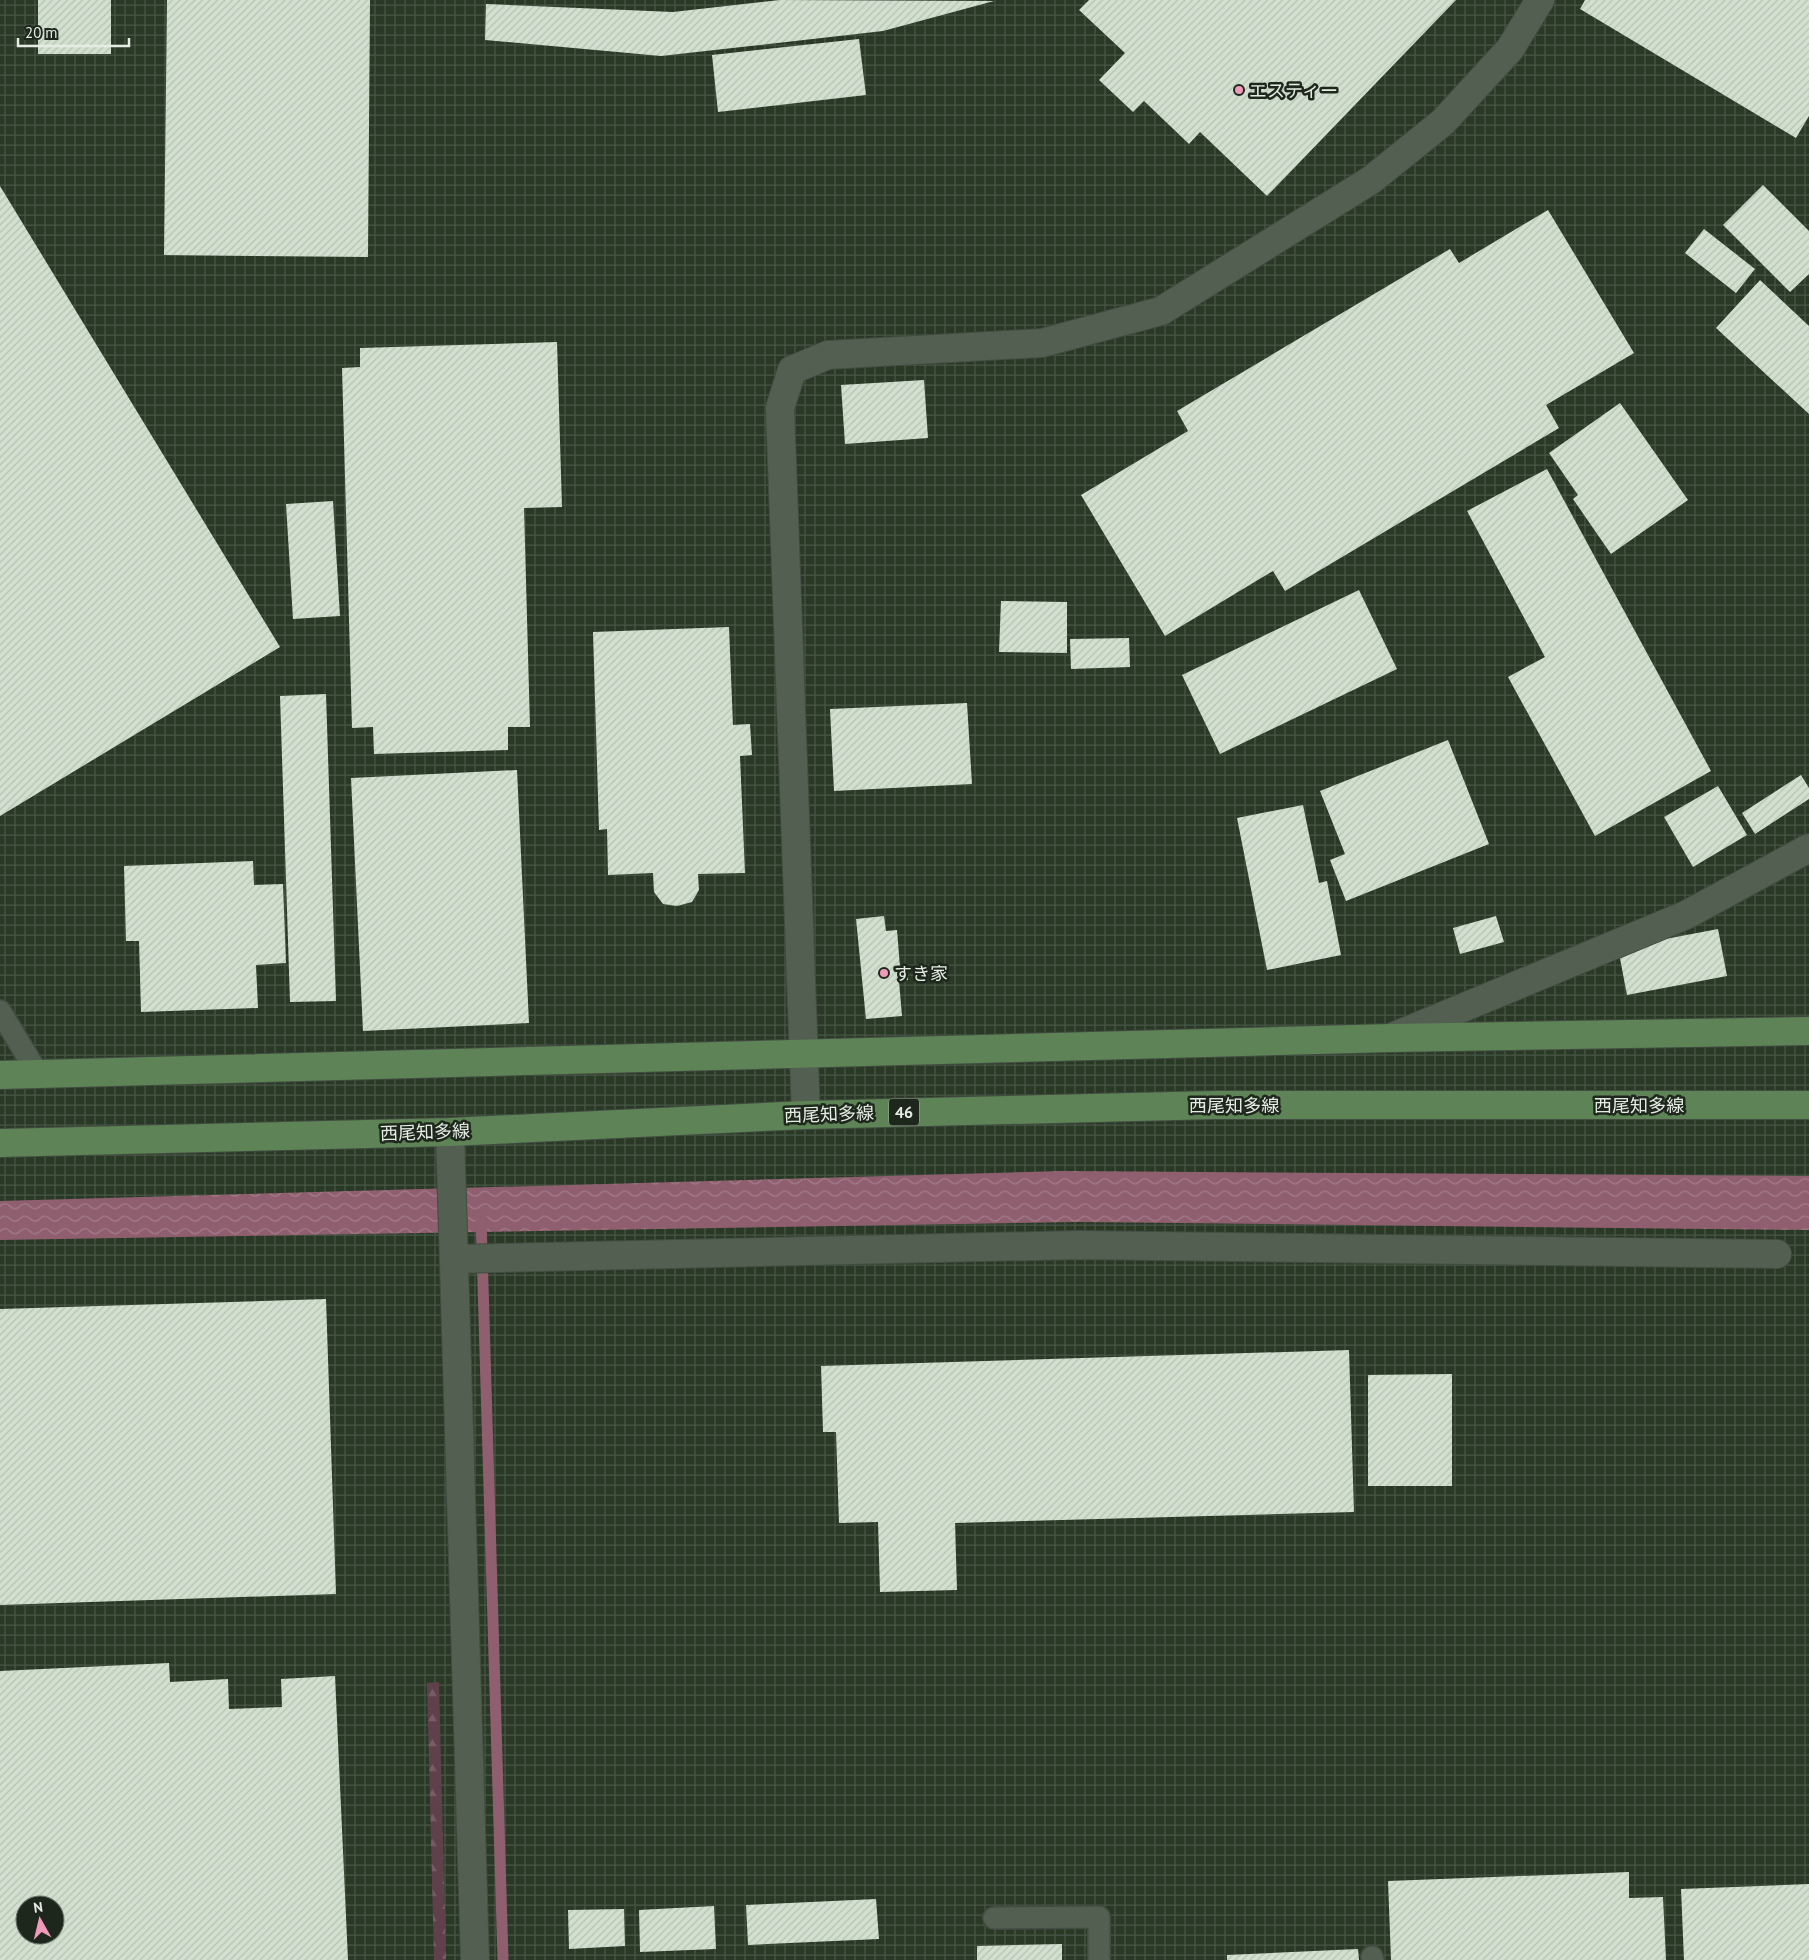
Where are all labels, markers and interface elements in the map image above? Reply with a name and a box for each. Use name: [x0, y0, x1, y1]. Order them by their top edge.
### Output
scale bar: [18, 15, 129, 47]
text: 20 m: [25, 23, 58, 42]
place label: エスティー: [1249, 79, 1338, 102]
marker: エスティー: [1233, 84, 1245, 96]
place label: すき家: [894, 962, 948, 985]
marker: すき家: [878, 967, 890, 979]
street label: 西尾知多線: [1189, 1094, 1279, 1117]
street label: 西尾知多線: [1594, 1094, 1684, 1117]
road number: 46: [889, 1098, 919, 1126]
street label: 西尾知多線: [784, 1101, 874, 1127]
street label: 西尾知多線: [380, 1119, 470, 1145]
north arrow: [15, 1895, 65, 1945]
text: N: [32, 1898, 44, 1917]

